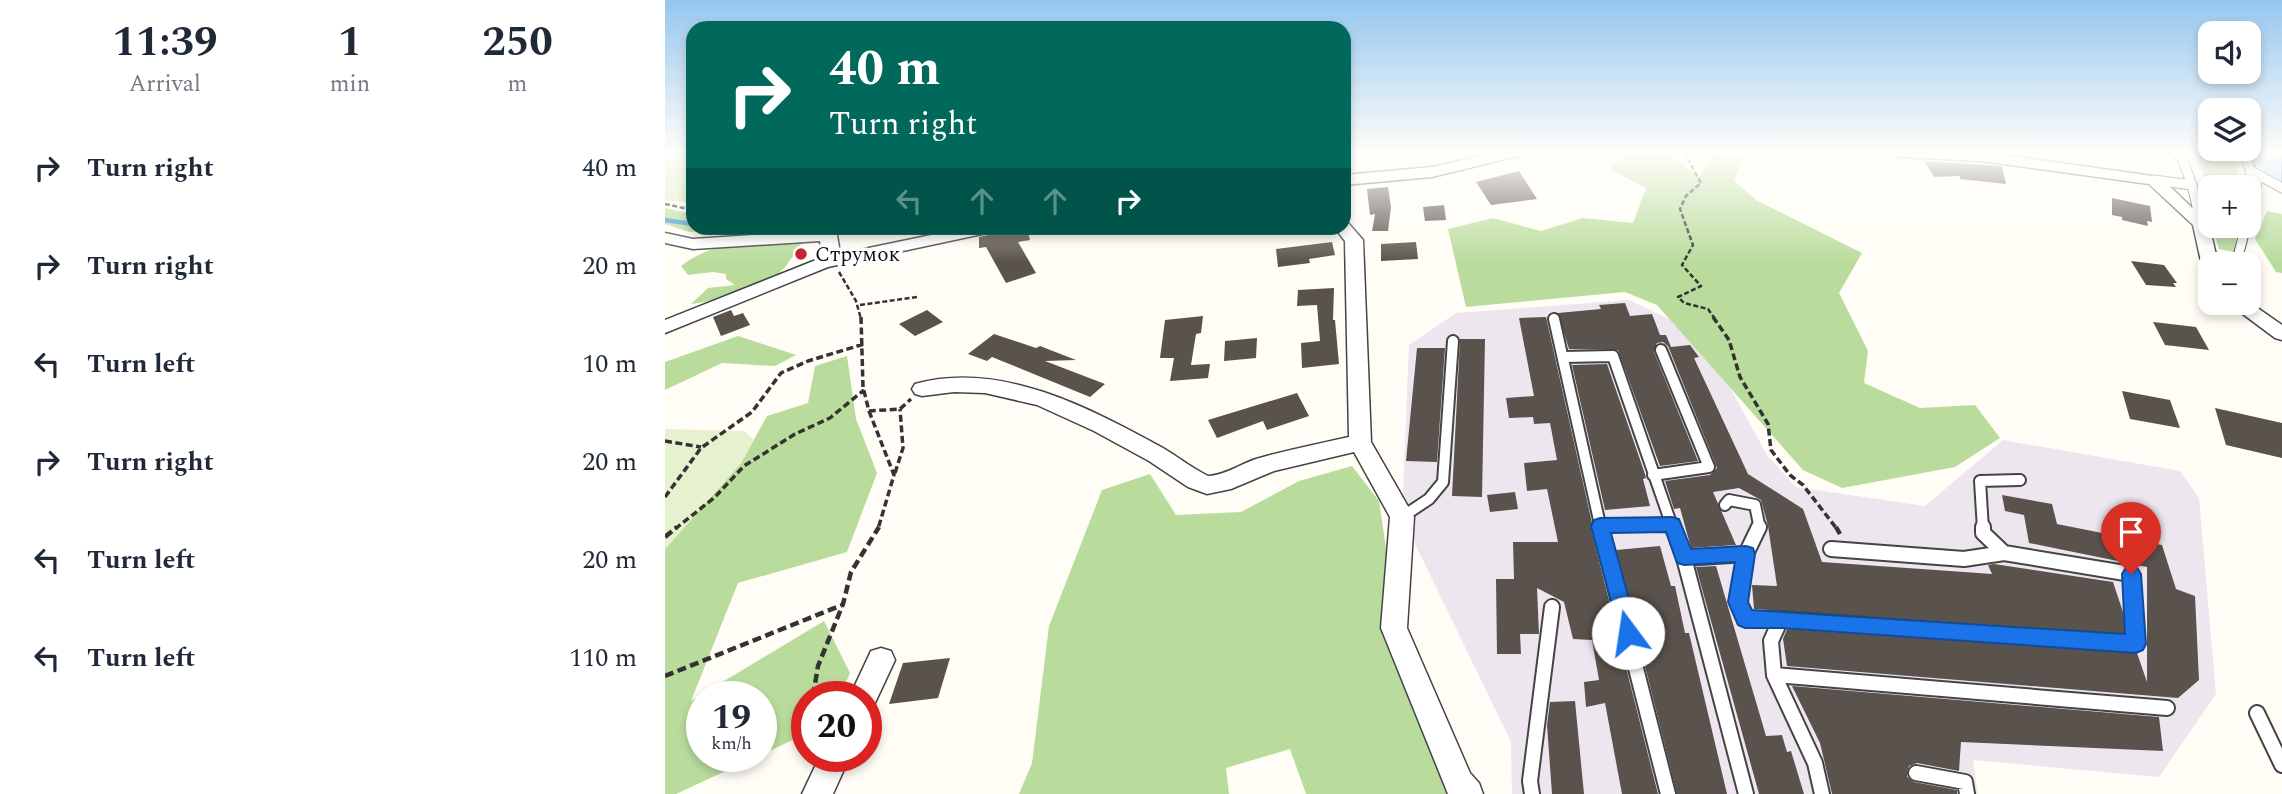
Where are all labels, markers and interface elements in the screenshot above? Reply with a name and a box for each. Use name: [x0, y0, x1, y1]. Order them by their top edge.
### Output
text: 11:39: [112, 11, 218, 74]
text: 1: [338, 11, 362, 74]
text: 250: [482, 11, 553, 74]
map controls: [2198, 21, 2261, 315]
button: sound: [2198, 21, 2261, 84]
text: 40 m: [829, 32, 940, 107]
icon: right: [714, 49, 805, 140]
text: Arrival: [129, 67, 201, 102]
text: min: [330, 67, 370, 102]
text: m: [508, 67, 527, 102]
button: layers: [2198, 98, 2261, 161]
text: Turn right: [829, 100, 977, 149]
text: Turn right: [87, 148, 214, 188]
text: 40 m: [582, 148, 637, 188]
icon: right: [28, 149, 66, 187]
button: +: [2198, 175, 2261, 238]
icon: left: [890, 182, 928, 220]
icon: ahead: [963, 182, 1001, 220]
icon: ahead: [1036, 182, 1074, 220]
icon: right: [1109, 182, 1147, 220]
place label: Струмок: [815, 239, 901, 271]
text: Turn right: [87, 246, 214, 286]
text: 20 m: [582, 246, 637, 286]
marker: Струмок: [793, 246, 809, 262]
icon: right: [28, 247, 66, 285]
button: −: [2198, 252, 2261, 315]
text: Turn left: [87, 344, 195, 384]
text: 10 m: [582, 344, 637, 384]
icon: left: [28, 345, 66, 383]
text: Turn right: [87, 442, 214, 482]
text: 20 m: [582, 442, 637, 482]
icon: right: [28, 443, 66, 481]
pin: [2101, 502, 2161, 574]
icon: arrive: [2112, 513, 2150, 551]
text: Turn left: [87, 540, 195, 580]
text: 20 m: [582, 540, 637, 580]
icon: left: [28, 541, 66, 579]
position arrow: [1591, 596, 1665, 670]
text: Turn left: [87, 638, 195, 678]
text: 110 m: [569, 638, 637, 678]
icon: left: [28, 639, 66, 677]
speed limit sign: 20: [791, 681, 882, 772]
text: 19: [712, 691, 751, 744]
text: km/h: [711, 730, 752, 757]

